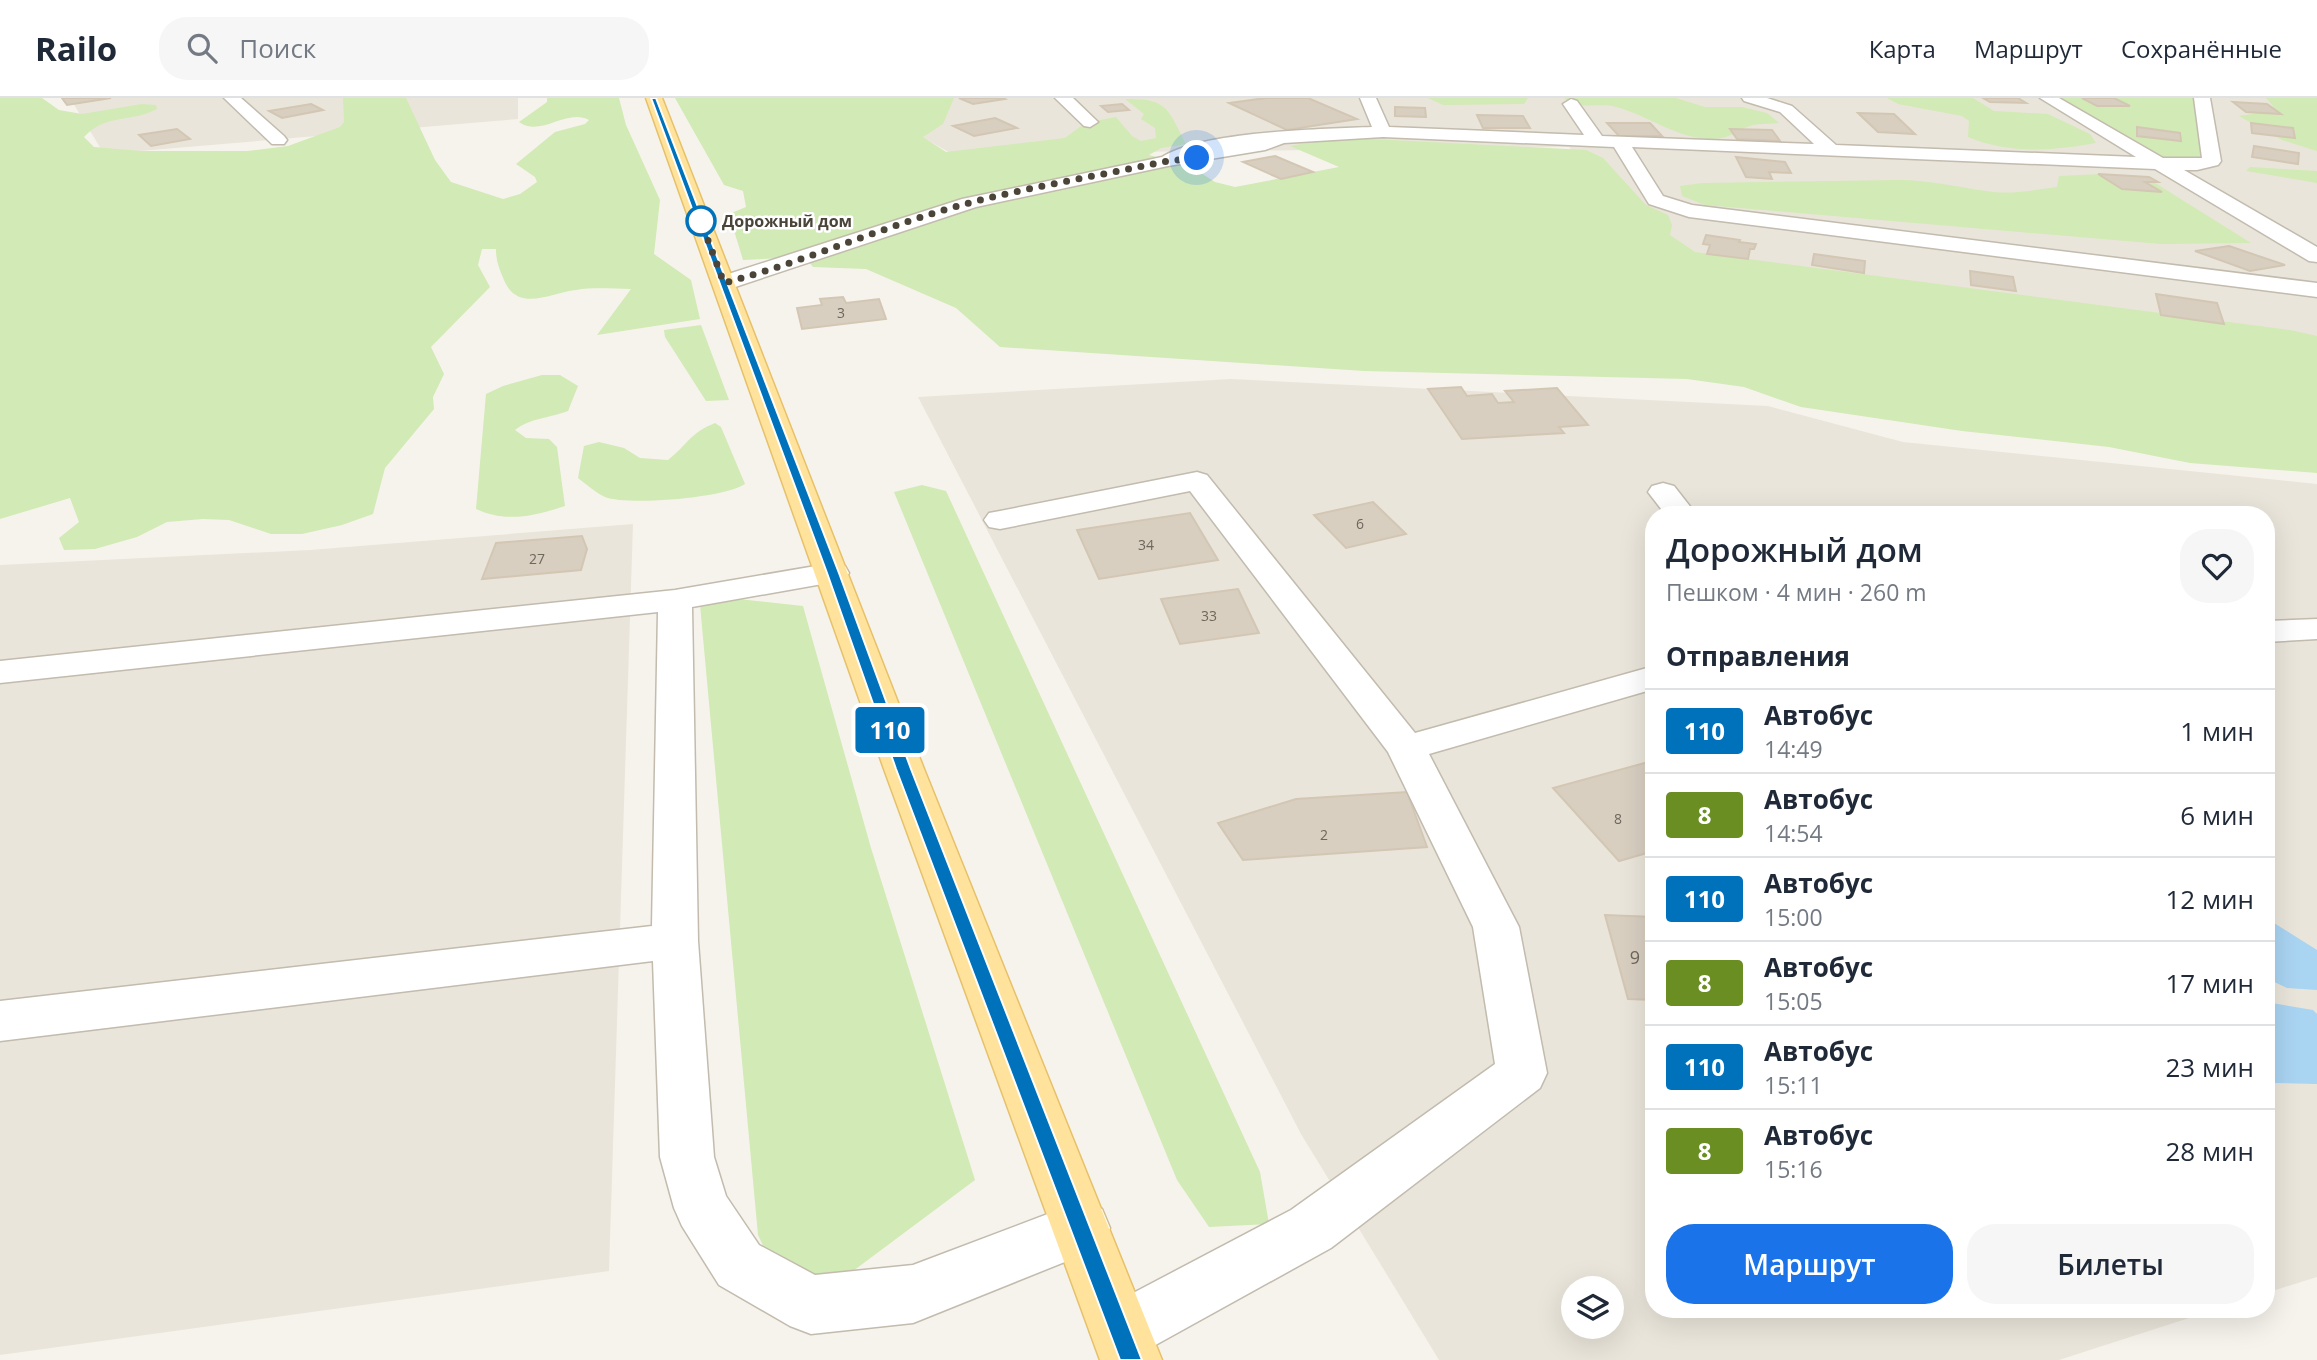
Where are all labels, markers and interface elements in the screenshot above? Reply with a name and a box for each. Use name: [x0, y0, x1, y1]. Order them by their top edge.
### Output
search box: [159, 17, 649, 80]
text: Railo: [35, 26, 117, 71]
icon: search: [183, 29, 221, 67]
text: Поиск: [239, 30, 316, 66]
text: Карта: [1869, 32, 1936, 65]
text: Маршрут: [1974, 32, 2083, 65]
text: Сохранённые: [2121, 32, 2282, 65]
your location: [1179, 140, 1214, 175]
marker: Дорожный дом: [686, 206, 716, 236]
place label: Дорожный дом: [722, 210, 852, 232]
house number: 3: [837, 303, 845, 322]
house number: 6: [1356, 514, 1364, 533]
text: Дорожный дом: [1666, 527, 1923, 572]
button: heart: [2180, 529, 2254, 603]
house number: 34: [1138, 535, 1154, 554]
house number: 27: [529, 549, 545, 568]
text: Пешком · 4 мин · 260 m: [1666, 576, 1927, 608]
house number: 33: [1201, 606, 1217, 625]
text: Отправления: [1666, 638, 1850, 674]
text: Автобус: [1764, 697, 1873, 733]
line badge: 110: [850, 707, 930, 753]
text: 110: [869, 713, 911, 746]
text: 1 мин: [2180, 713, 2254, 749]
text: 110: [1684, 714, 1725, 747]
text: 14:49: [1764, 733, 1823, 765]
text: Автобус: [1764, 781, 1873, 817]
text: 6 мин: [2180, 797, 2254, 833]
text: 8: [1698, 798, 1711, 831]
house number: 8: [1614, 809, 1622, 828]
text: 14:54: [1764, 817, 1823, 849]
house number: 2: [1320, 825, 1328, 844]
text: Автобус: [1764, 865, 1873, 901]
text: 12 мин: [2165, 881, 2254, 917]
text: 110: [1684, 882, 1725, 915]
text: 15:00: [1764, 901, 1823, 933]
house number: 9: [1630, 945, 1640, 969]
text: Автобус: [1764, 949, 1873, 985]
text: 17 мин: [2165, 965, 2254, 1001]
text: 8: [1698, 966, 1711, 999]
text: 15:05: [1764, 985, 1823, 1017]
text: Автобус: [1764, 1033, 1873, 1069]
text: 23 мин: [2165, 1049, 2254, 1085]
text: 110: [1684, 1050, 1725, 1083]
text: 15:11: [1764, 1069, 1823, 1101]
text: Автобус: [1764, 1117, 1873, 1153]
text: 28 мин: [2165, 1133, 2254, 1169]
text: 8: [1698, 1134, 1711, 1167]
text: 15:16: [1764, 1153, 1823, 1185]
button: Маршрут: [1666, 1224, 1953, 1304]
button: Билеты: [1967, 1224, 2254, 1304]
map controls: [1561, 1276, 1624, 1339]
button: layers: [1561, 1276, 1624, 1339]

